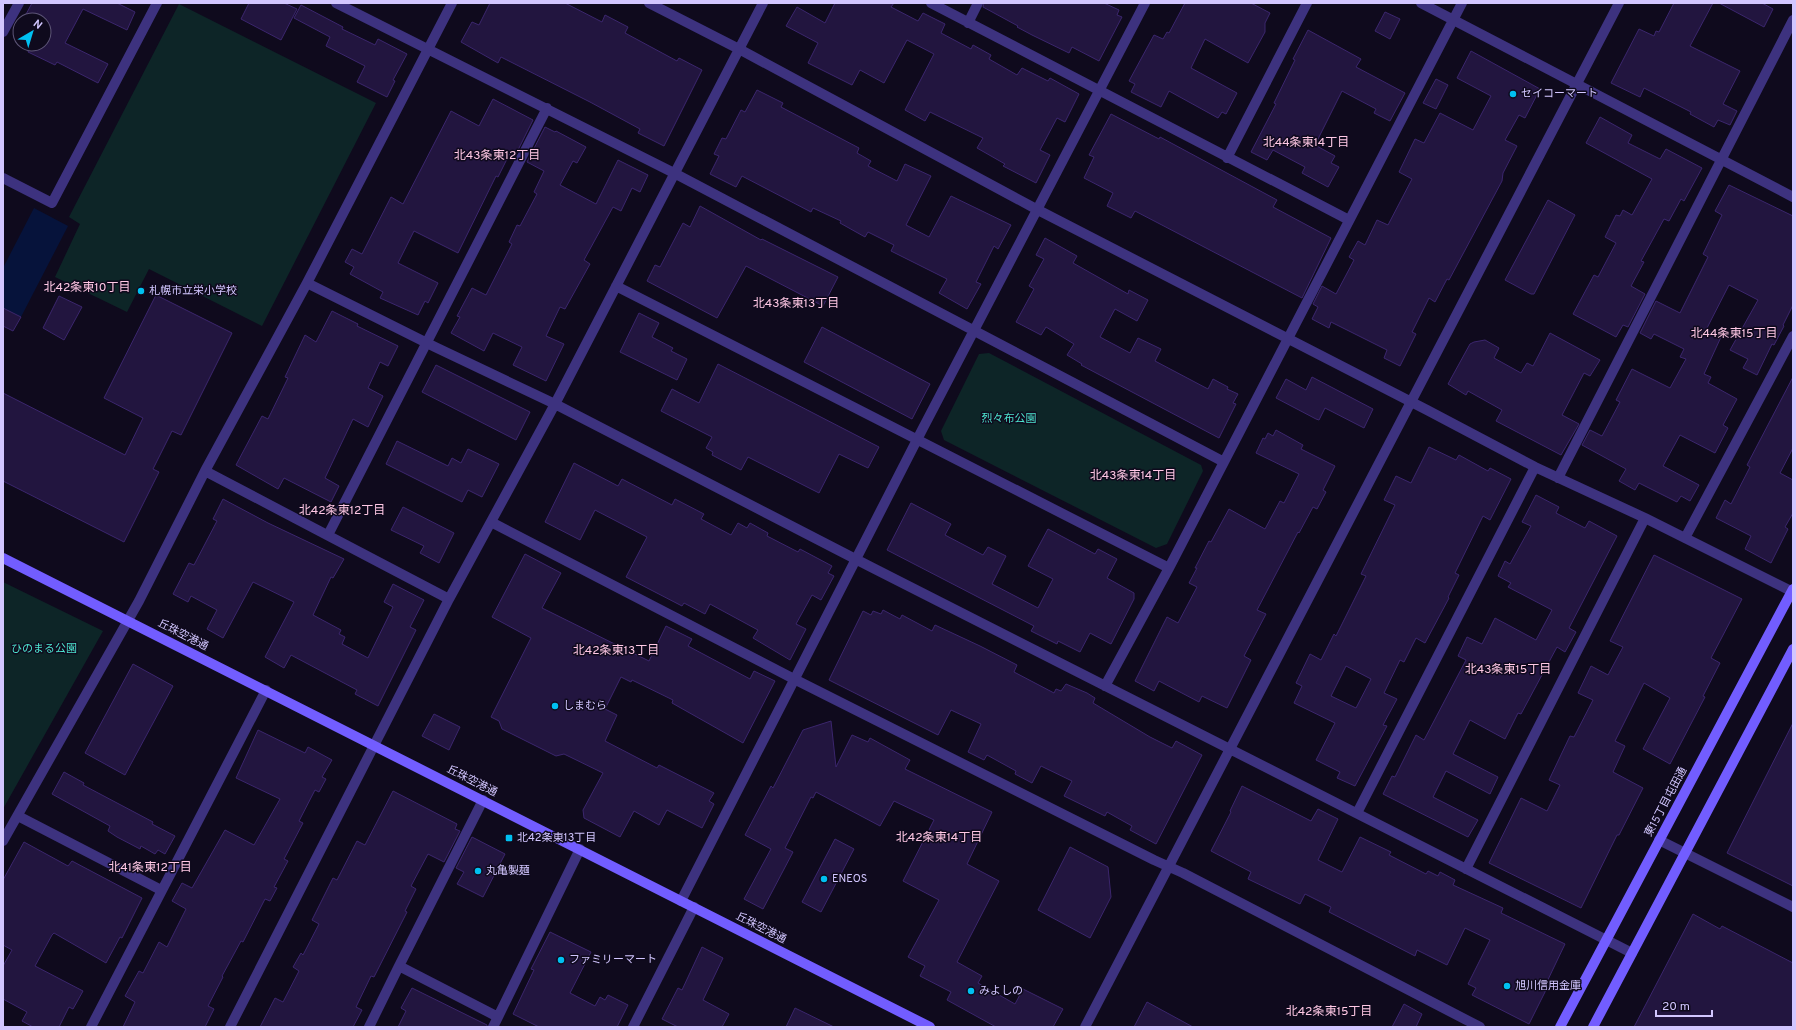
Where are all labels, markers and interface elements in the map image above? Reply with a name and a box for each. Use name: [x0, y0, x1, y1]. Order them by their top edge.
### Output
north arrow: [12, 12, 52, 52]
text: N: [30, 17, 45, 33]
place label: セイコーマート: [1521, 87, 1598, 101]
marker: セイコーマート: [1508, 89, 1518, 99]
district label: 北44条東14丁目: [1263, 135, 1349, 151]
district label: 北43条東12丁目: [454, 148, 540, 164]
district label: 北42条東10丁目: [44, 280, 130, 296]
place label: 札幌市立栄小学校: [149, 284, 237, 298]
marker: 札幌市立栄小学校: [136, 286, 146, 296]
district label: 北43条東13丁目: [753, 296, 839, 312]
district label: 北44条東15丁目: [1691, 326, 1777, 342]
park label: 烈々布公園: [982, 412, 1037, 426]
district label: 北43条東14丁目: [1090, 468, 1176, 484]
district label: 北42条東12丁目: [299, 503, 385, 519]
street label: 丘珠空港通: [155, 616, 211, 654]
park label: ひのまる公園: [11, 642, 77, 656]
district label: 北42条東13丁目: [573, 643, 659, 659]
district label: 北43条東15丁目: [1465, 662, 1551, 678]
place label: しまむら: [563, 699, 607, 713]
marker: しまむら: [550, 701, 560, 711]
street label: 丘珠空港通: [444, 762, 500, 800]
street label: 東15丁目屯田通: [1642, 765, 1690, 839]
district label: 北42条東14丁目: [896, 830, 982, 846]
place label: 北42条東13丁目: [517, 831, 596, 845]
marker: 北42条東13丁目: [504, 833, 514, 843]
district label: 北41条東12丁目: [108, 860, 192, 876]
place label: 丸亀製麺: [486, 864, 530, 878]
marker: 丸亀製麺: [473, 866, 483, 876]
place label: ENEOS: [832, 872, 867, 886]
marker: ENEOS: [819, 874, 829, 884]
street label: 丘珠空港通: [733, 909, 789, 947]
place label: ファミリーマート: [569, 953, 657, 967]
marker: ファミリーマート: [556, 955, 566, 965]
place label: 旭川信用金庫: [1515, 979, 1581, 993]
marker: 旭川信用金庫: [1502, 981, 1512, 991]
place label: みよしの: [979, 984, 1023, 998]
marker: みよしの: [966, 986, 976, 996]
scale bar: [1656, 992, 1712, 1018]
text: 20 m: [1662, 999, 1690, 1015]
district label: 北42条東15丁目: [1286, 1004, 1372, 1020]

